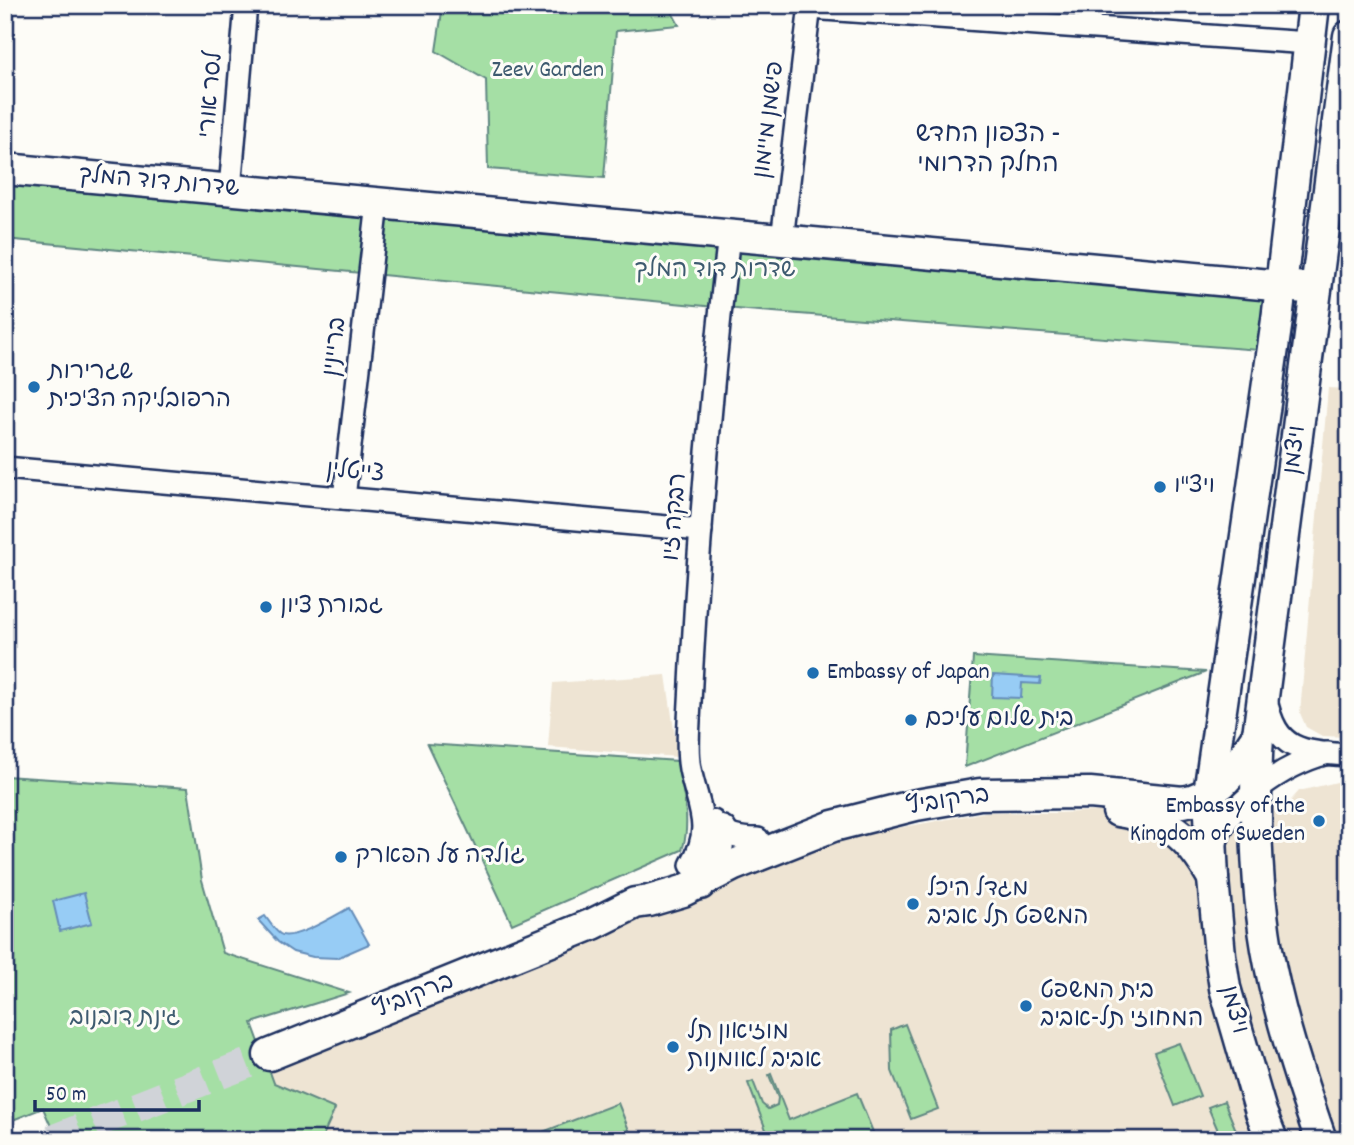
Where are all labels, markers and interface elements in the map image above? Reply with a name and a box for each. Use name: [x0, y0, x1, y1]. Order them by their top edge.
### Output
street label: לסר אורי: [191, 49, 233, 139]
park label: Zeev Garden: [492, 54, 604, 88]
street label: פישמן מיימון: [746, 59, 794, 181]
district label: הצפון החדש - החלק הדרומי: [916, 117, 1060, 184]
street label: שדרות דוד המלך: [77, 159, 241, 207]
park label: שדרות דוד המלך: [634, 254, 796, 288]
street label: בריינין: [315, 315, 357, 379]
place label: שגרירות הרפובליקה הצ'כית: [46, 356, 231, 418]
marker: שגרירות הרפובליקה הצ'כית: [26, 379, 42, 395]
street label: ויצמן: [1276, 424, 1316, 476]
street label: צייטלין: [324, 454, 386, 492]
place label: ויצ"ו: [1174, 470, 1215, 504]
street label: רבקה זיו: [655, 472, 697, 562]
marker: ויצ"ו: [1152, 479, 1168, 495]
place label: גבורת ציון: [280, 590, 383, 624]
marker: גבורת ציון: [258, 599, 274, 615]
place label: Embassy of Japan: [827, 656, 989, 690]
marker: Embassy of Japan: [805, 665, 821, 681]
place label: בית שלום עליכם: [925, 703, 1074, 737]
marker: בית שלום עליכם: [903, 712, 919, 728]
street label: ברקוביץ: [904, 779, 992, 825]
place label: Embassy of the Kingdom of Sweden: [1130, 790, 1305, 852]
marker: Embassy of the Kingdom of Sweden: [1311, 813, 1327, 829]
place label: גולדה על הפארק: [355, 840, 525, 874]
marker: גולדה על הפארק: [333, 849, 349, 865]
place label: מגדל היכל המשפט תל אביב: [927, 873, 1089, 935]
marker: מגדל היכל המשפט תל אביב: [905, 896, 921, 912]
street label: ברקוביץ: [369, 966, 459, 1028]
place label: בית המשפט המחוזי תל-אביב: [1040, 975, 1203, 1037]
street label: ויצמן: [1210, 982, 1256, 1038]
marker: בית המשפט המחוזי תל-אביב: [1018, 998, 1034, 1014]
park label: גינת דובנוב: [70, 1002, 180, 1036]
place label: מוזיאון תל אביב לאומנות: [687, 1016, 822, 1078]
marker: מוזיאון תל אביב לאומנות: [665, 1039, 681, 1055]
scale bar: [35, 1068, 200, 1112]
text: 50 m: [46, 1081, 86, 1111]

